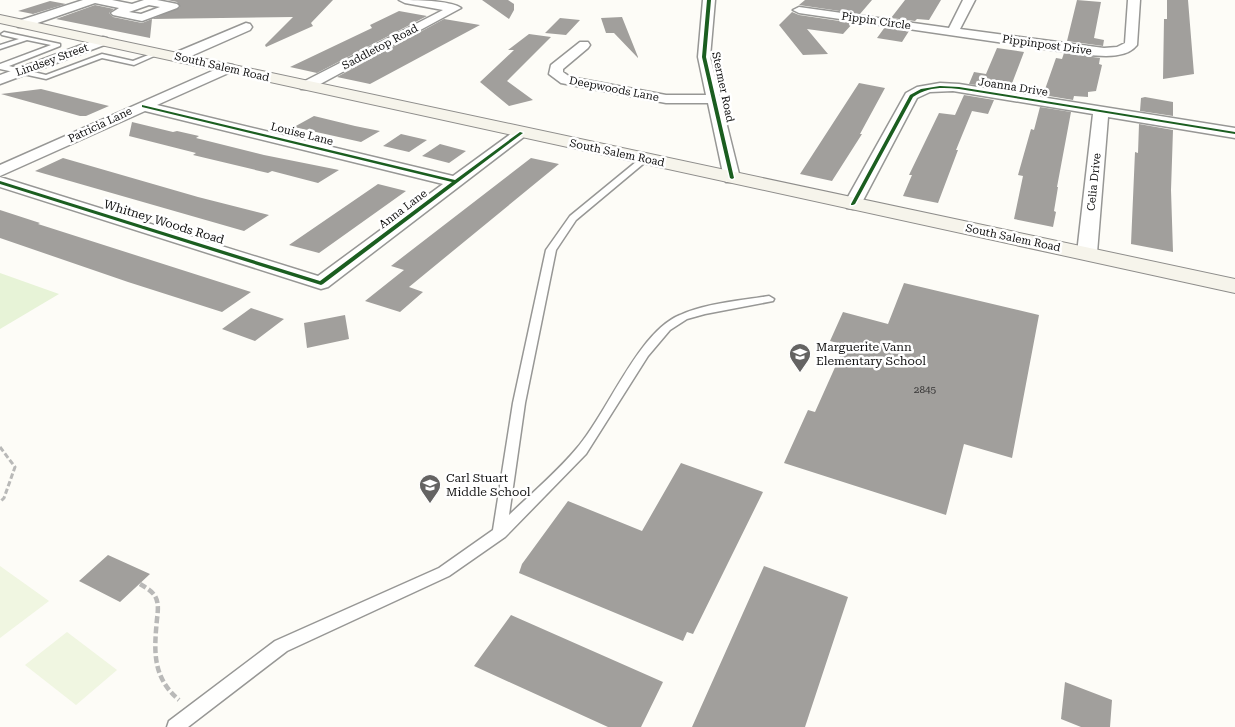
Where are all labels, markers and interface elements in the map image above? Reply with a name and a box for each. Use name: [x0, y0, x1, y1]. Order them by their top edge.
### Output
street label: Pippin Circle: [840, 10, 912, 32]
street label: Saddletop Road: [340, 22, 420, 72]
street label: Pippinpost Drive: [1001, 32, 1093, 58]
street label: Lindsey Street: [14, 41, 90, 79]
street label: South Salem Road: [173, 50, 271, 84]
street label: Stermer Road: [709, 51, 737, 123]
street label: Deepwoods Lane: [568, 74, 660, 104]
street label: Joanna Drive: [977, 75, 1049, 99]
street label: Patricia Lane: [66, 104, 134, 146]
street label: Louise Lane: [269, 120, 335, 148]
street label: South Salem Road: [568, 137, 666, 169]
street label: Celia Drive: [1084, 152, 1104, 212]
street label: Anna Lane: [376, 187, 430, 231]
street label: Whitney Woods Road: [102, 197, 226, 247]
street label: South Salem Road: [964, 222, 1062, 254]
place label: Marguerite Vann Elementary School: [816, 340, 926, 368]
school or university icon: Marguerite Vann Elementary School: [788, 342, 812, 373]
house number: 2845: [914, 384, 937, 395]
place label: Carl Stuart Middle School: [446, 471, 531, 499]
school or university icon: Carl Stuart Middle School: [418, 473, 442, 504]

